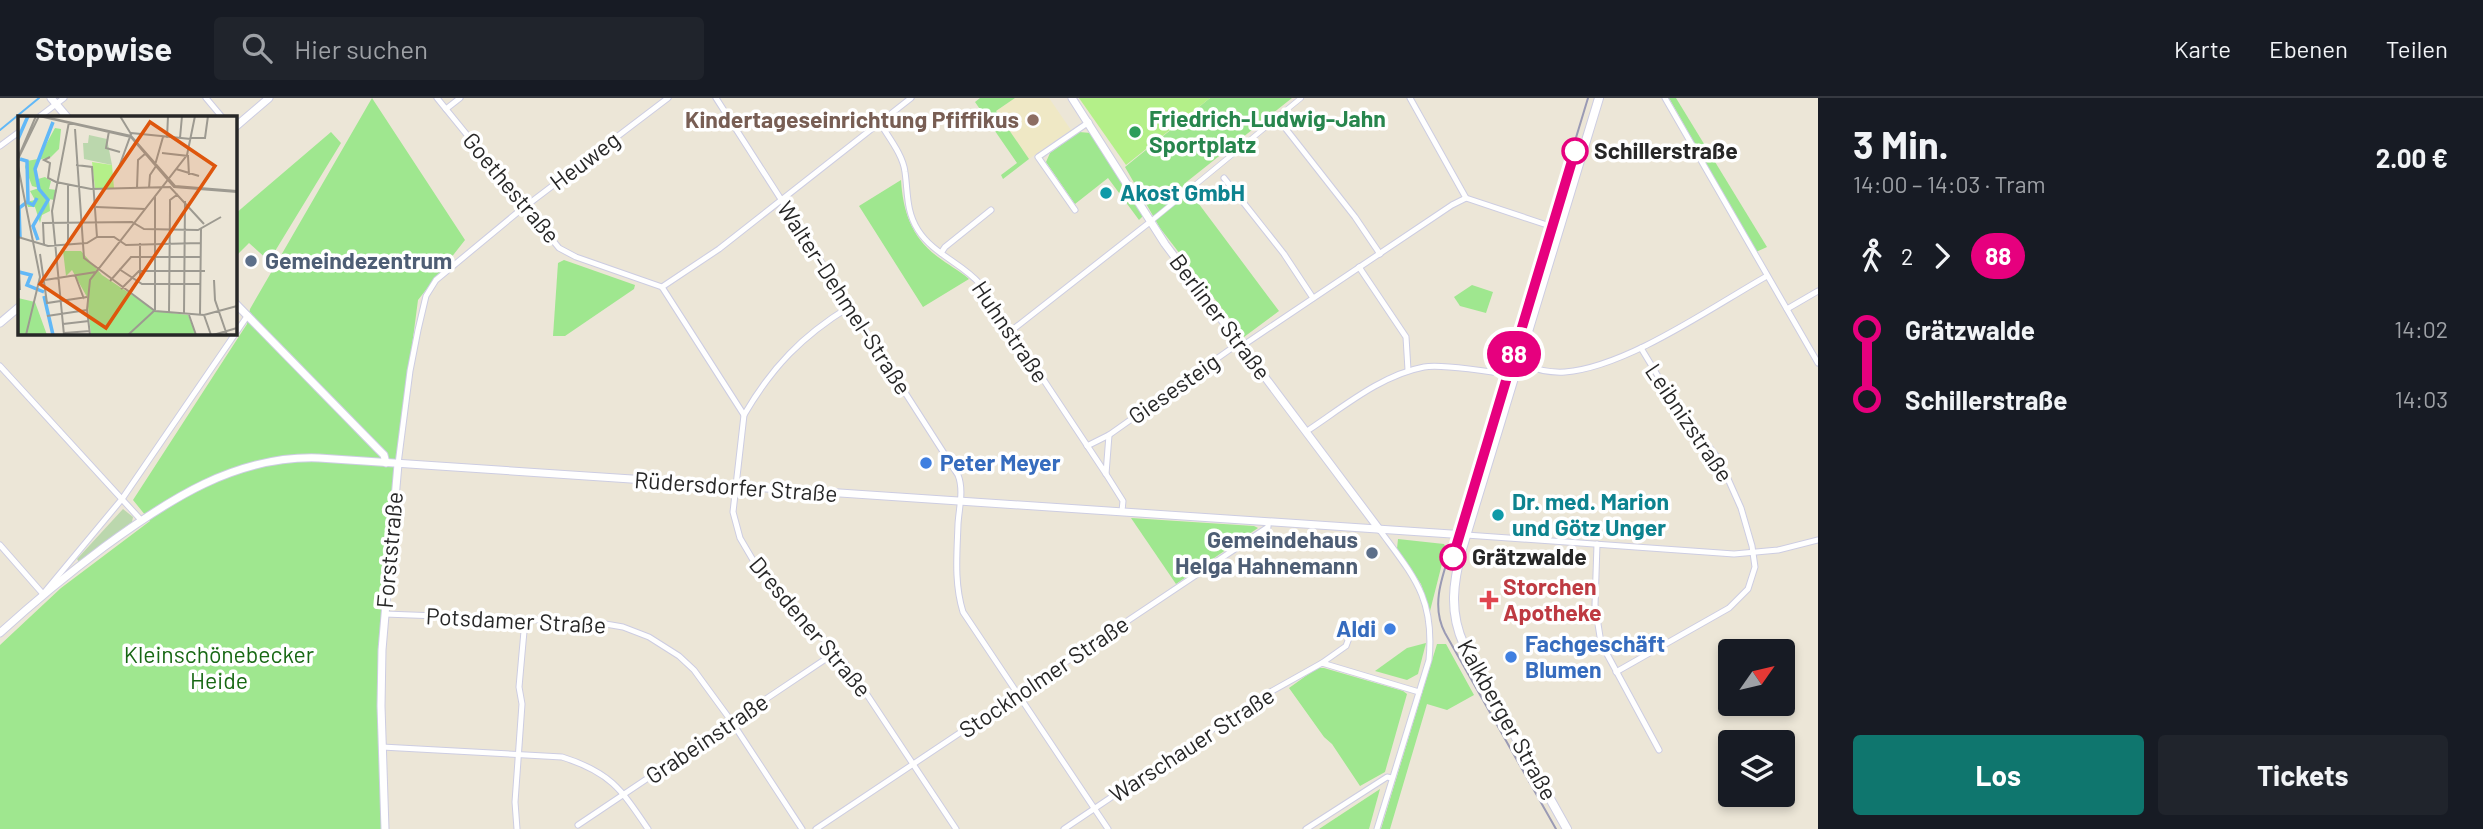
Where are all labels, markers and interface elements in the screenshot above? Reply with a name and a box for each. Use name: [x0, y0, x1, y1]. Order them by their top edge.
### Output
search box: [214, 17, 704, 80]
text: Stopwise: [35, 28, 172, 68]
icon: search: [238, 29, 276, 67]
text: Hier suchen: [294, 33, 428, 64]
text: Karte: [2174, 34, 2231, 63]
text: Ebenen: [2269, 34, 2348, 63]
text: Teilen: [2386, 34, 2448, 63]
place label: Friedrich-Ludwig-Jahn Sportplatz: [1149, 104, 1386, 158]
place label: Kindertageseinrichtung Pfiffikus: [685, 105, 1019, 133]
marker: Kindertageseinrichtung Pfiffikus: [1025, 112, 1041, 128]
inset map: [18, 116, 236, 334]
text: 3 Min.: [1853, 121, 1949, 167]
marker: Friedrich-Ludwig-Jahn Sportplatz: [1127, 124, 1143, 140]
street label: Heuweg: [544, 125, 625, 196]
street label: Goethestraße: [457, 126, 566, 248]
place label: Schillerstraße: [1594, 136, 1738, 164]
marker: Schillerstraße: [1562, 138, 1588, 164]
text: 2.00 €: [2376, 142, 2448, 173]
text: 14:00 – 14:03 · Tram: [1853, 170, 2045, 198]
place label: Akost GmbH: [1120, 178, 1245, 206]
marker: Akost GmbH: [1098, 185, 1114, 201]
street label: Walter-Dehmel-Straße: [772, 195, 918, 399]
icon: walk: [1853, 237, 1891, 275]
icon: forward: [1923, 237, 1961, 275]
text: 88: [1985, 241, 2011, 270]
text: 2: [1901, 242, 1913, 270]
place label: Gemeindezentrum: [265, 246, 452, 274]
street label: Berliner Straße: [1164, 248, 1277, 385]
marker: Gemeindezentrum: [243, 253, 259, 269]
street label: Huhnstraße: [967, 275, 1055, 388]
text: Grätzwalde: [1905, 314, 2035, 345]
text: 14:02: [2394, 315, 2448, 343]
line badge: 88: [1482, 331, 1546, 377]
text: 88: [1501, 339, 1527, 368]
street label: Giesesteig: [1123, 347, 1224, 430]
street label: Leibnizstraße: [1640, 358, 1740, 487]
text: Schillerstraße: [1905, 384, 2067, 415]
text: 14:03: [2395, 385, 2448, 413]
place label: Peter Meyer: [940, 448, 1061, 476]
marker: Peter Meyer: [918, 455, 934, 471]
street label: Rüdersdorfer Straße: [633, 465, 839, 507]
place label: Dr. med. Marion und Götz Unger: [1512, 487, 1669, 541]
street label: Forststraße: [370, 490, 408, 609]
marker: Dr. med. Marion und Götz Unger: [1490, 507, 1506, 523]
place label: Gemeindehaus Helga Hahnemann: [1175, 525, 1358, 579]
place label: Grätzwalde: [1472, 542, 1587, 570]
marker: Grätzwalde: [1440, 544, 1466, 570]
marker: Gemeindehaus Helga Hahnemann: [1364, 545, 1380, 561]
street label: Dresdener Straße: [744, 550, 878, 702]
place label: Storchen Apotheke: [1503, 572, 1602, 626]
marker: Storchen Apotheke: [1481, 592, 1497, 608]
street label: Potsdamer Straße: [425, 601, 607, 639]
street label: Stockholmer Straße: [953, 609, 1134, 743]
place label: Aldi: [1336, 614, 1376, 642]
marker: Aldi: [1382, 621, 1398, 637]
place label: Fachgeschäft Blumen: [1525, 629, 1665, 683]
street label: Kalkberger Straße: [1452, 634, 1564, 805]
north arrow: [1718, 639, 1796, 716]
map controls: [1718, 639, 1795, 807]
park label: Kleinschönebecker Heide: [124, 640, 315, 694]
marker: Fachgeschäft Blumen: [1503, 649, 1519, 665]
street label: Warschauer Straße: [1104, 680, 1279, 808]
street label: Grabeinstraße: [640, 687, 773, 789]
button: layers: [1718, 730, 1795, 807]
button: Los: [1853, 735, 2144, 815]
button: Tickets: [2158, 735, 2448, 815]

